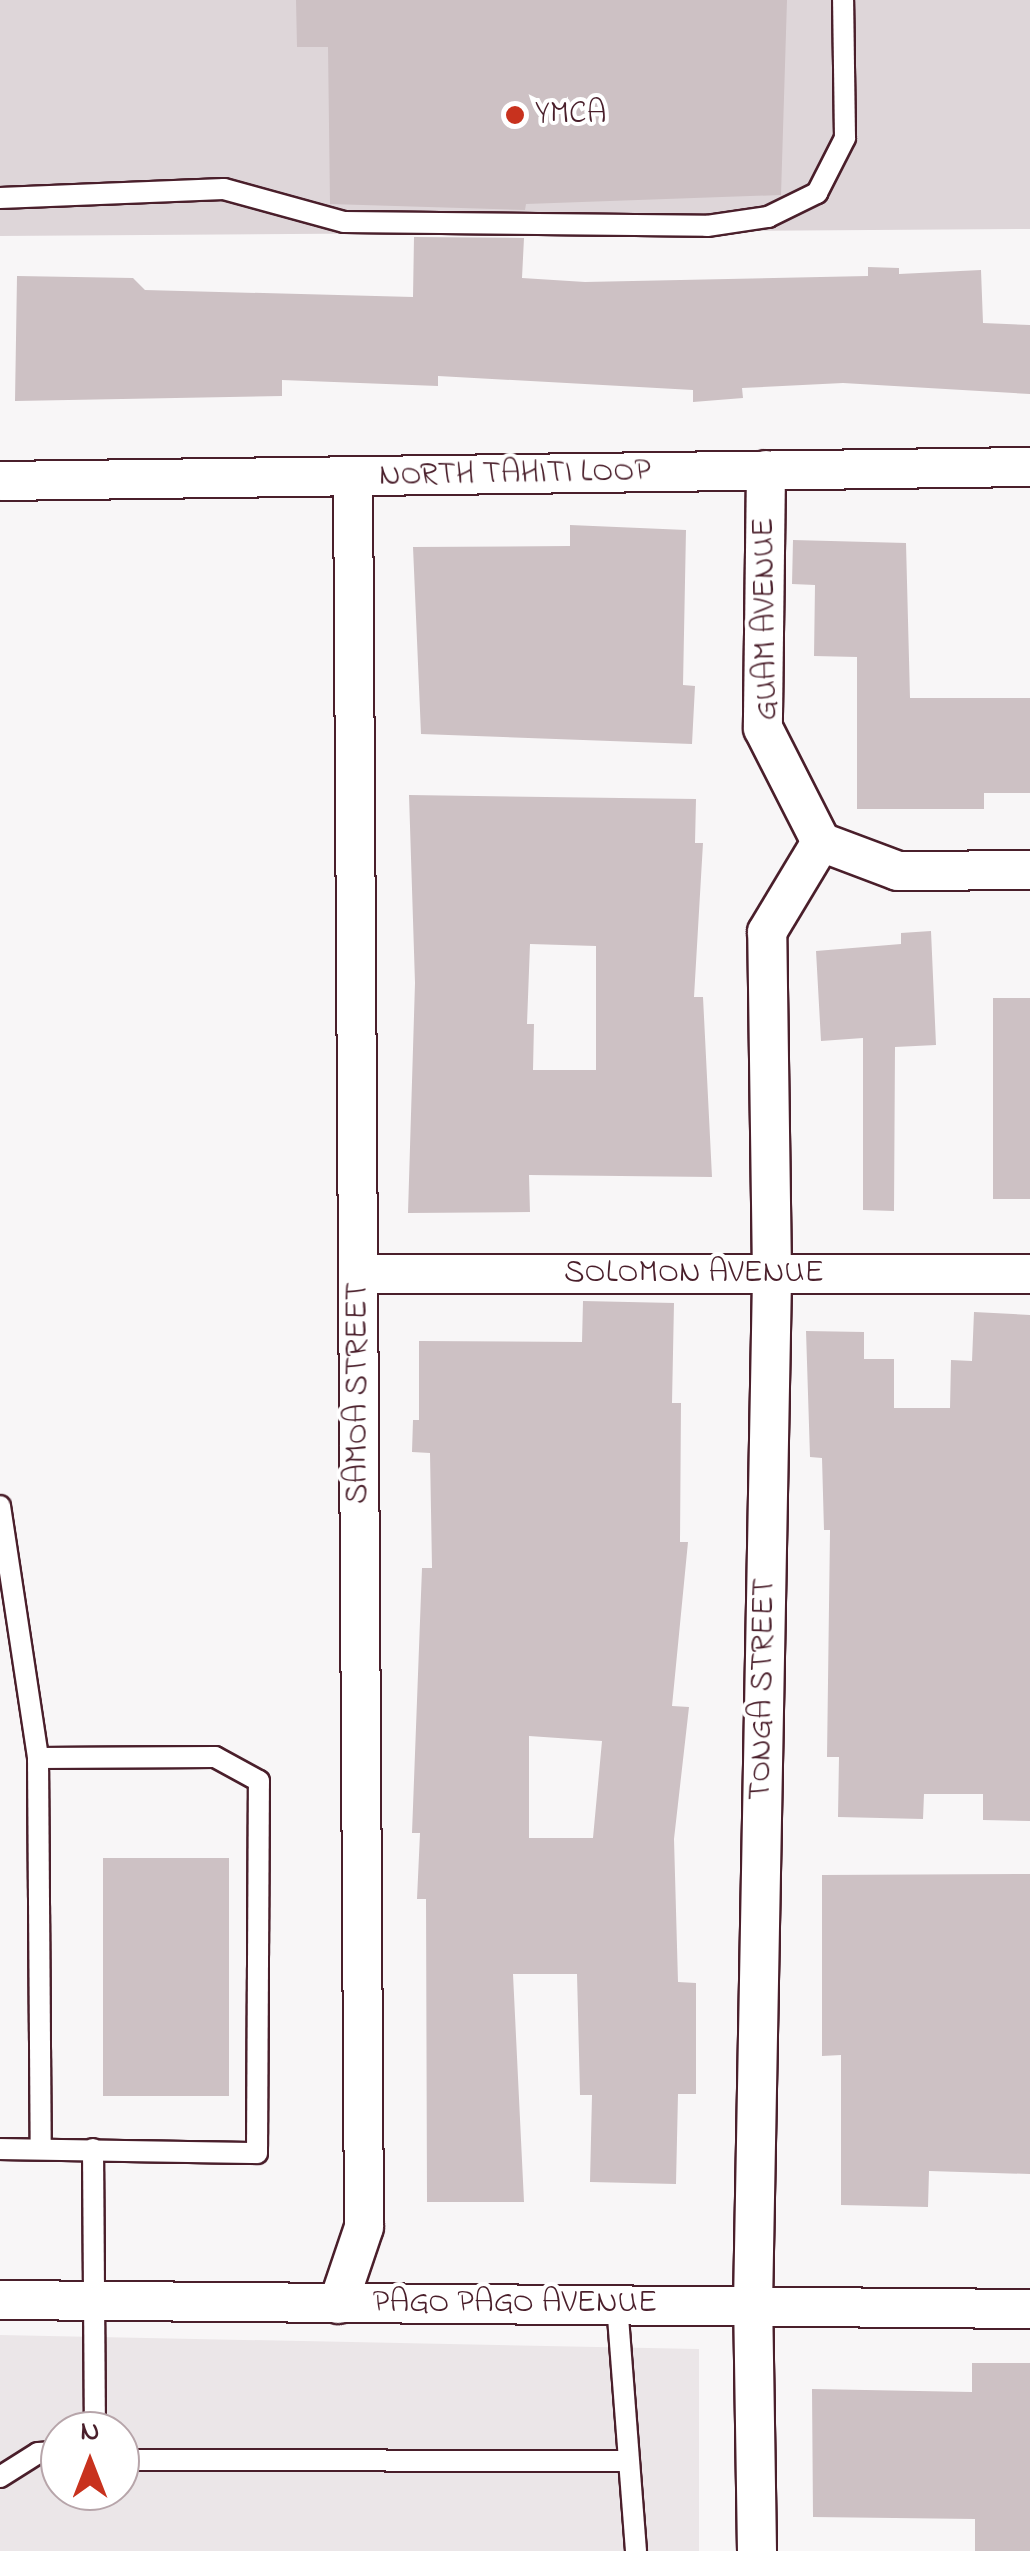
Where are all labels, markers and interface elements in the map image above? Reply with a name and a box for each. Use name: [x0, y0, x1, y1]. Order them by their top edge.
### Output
place label: YMCA: [535, 96, 606, 134]
marker: YMCA: [504, 104, 526, 126]
street label: NORTH TAHITI LOOP: [379, 453, 651, 497]
street label: GUAM AVENUE: [746, 517, 788, 721]
street label: SOLOMON AVENUE: [564, 1255, 824, 1293]
street label: SAMOA STREET: [340, 1282, 378, 1504]
street label: TONGA STREET: [743, 1577, 785, 1801]
street label: PAGO PAGO AVENUE: [373, 2285, 657, 2323]
north arrow: [40, 2411, 140, 2511]
text: N: [81, 2412, 99, 2453]

